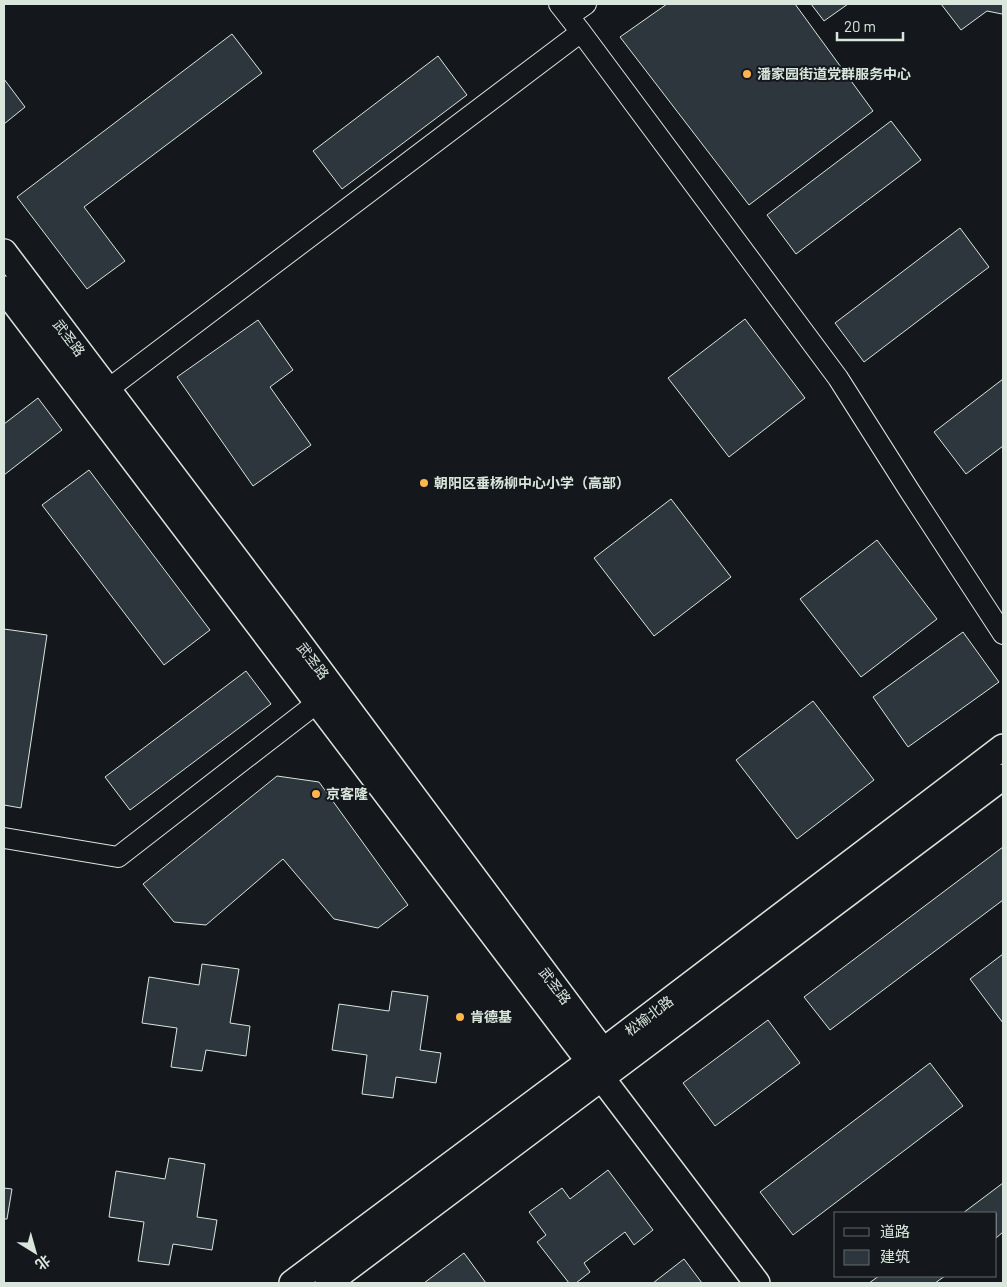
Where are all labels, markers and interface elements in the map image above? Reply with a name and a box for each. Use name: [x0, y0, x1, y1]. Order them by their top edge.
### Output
scale bar: [837, 10, 903, 42]
text: 20 m: [844, 17, 876, 35]
place label: 潘家园街道党群服务中心: [757, 65, 911, 82]
marker: 潘家园街道党群服务中心: [741, 68, 753, 80]
street label: 武圣路: [50, 316, 89, 360]
place label: 朝阳区垂杨柳中心小学（高部）: [434, 474, 630, 491]
marker: 朝阳区垂杨柳中心小学（高部）: [418, 477, 430, 489]
street label: 武圣路: [294, 639, 333, 683]
place label: 京客隆: [326, 785, 368, 802]
marker: 京客隆: [310, 788, 322, 800]
street label: 武圣路: [536, 964, 575, 1008]
street label: 松榆北路: [621, 992, 676, 1039]
place label: 肯德基: [470, 1008, 512, 1025]
marker: 肯德基: [454, 1011, 466, 1023]
legend: [834, 1212, 997, 1277]
text: 道路: [880, 1222, 910, 1240]
north arrow: [10, 1227, 60, 1277]
text: 建筑: [880, 1247, 910, 1265]
text: 北: [32, 1252, 54, 1274]

